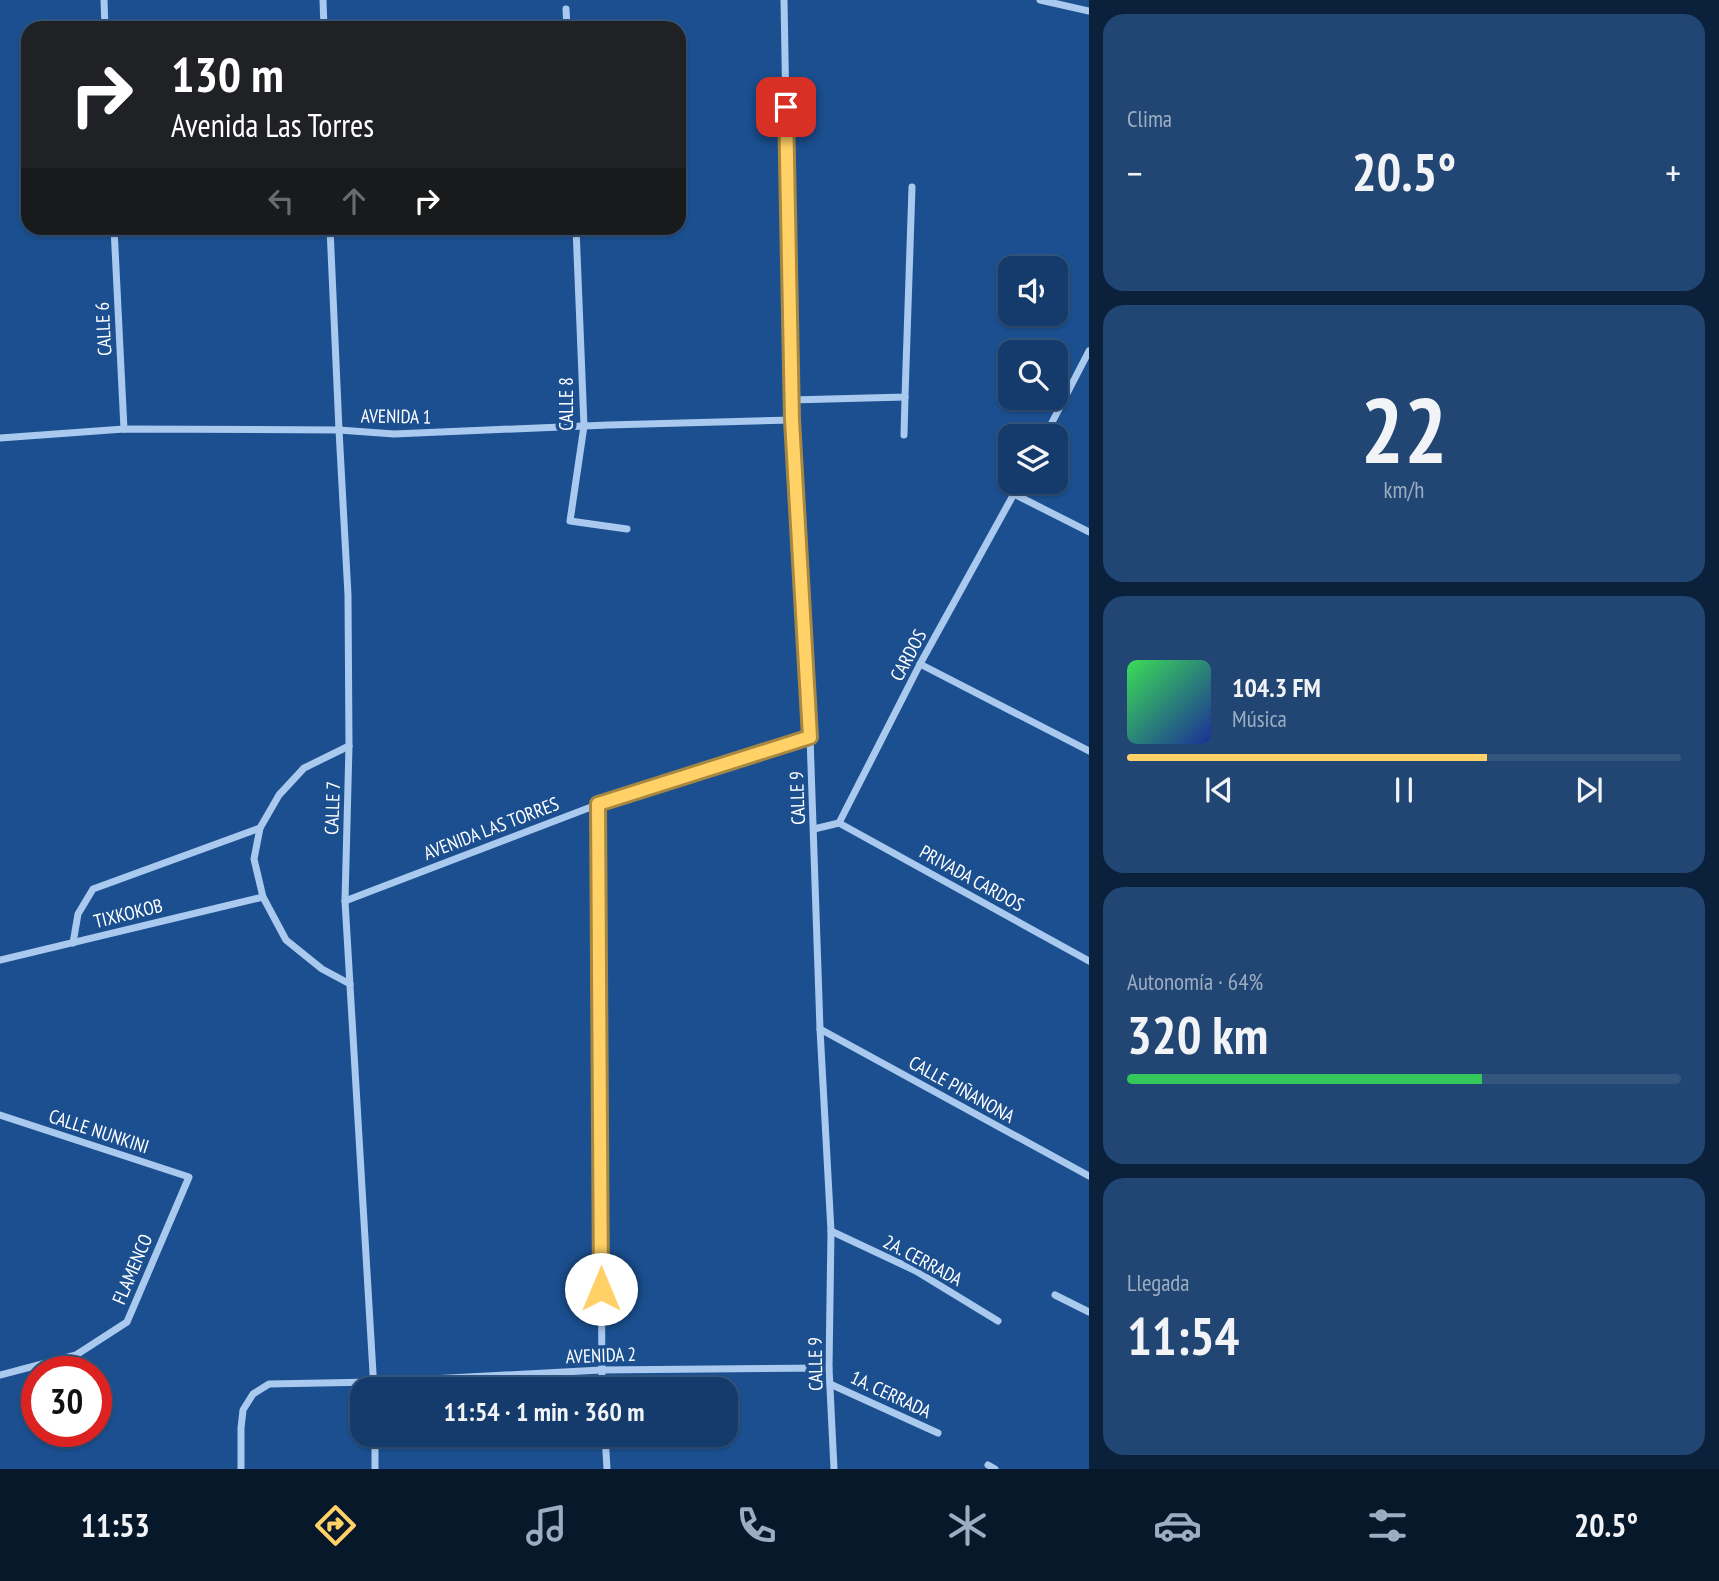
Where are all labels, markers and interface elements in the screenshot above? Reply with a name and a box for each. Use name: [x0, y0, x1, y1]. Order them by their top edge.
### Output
text: 130 m: [171, 42, 284, 106]
icon: right: [56, 49, 147, 140]
pin: [756, 77, 816, 137]
icon: arrive: [767, 88, 805, 126]
text: Avenida Las Torres: [171, 104, 374, 146]
text: Clima: [1127, 104, 1172, 133]
text: 20.5°: [1352, 138, 1456, 205]
text: −: [1127, 148, 1143, 197]
text: +: [1665, 148, 1681, 197]
icon: left: [262, 182, 300, 220]
icon: ahead: [335, 182, 373, 220]
icon: right: [408, 182, 446, 220]
map controls: [998, 256, 1068, 494]
button: sound: [998, 256, 1068, 326]
street label: CALLE 6: [90, 302, 116, 356]
button: search: [998, 340, 1068, 410]
text: 22: [1361, 370, 1448, 488]
street label: CALLE 8: [554, 377, 578, 431]
street label: AVENIDA 1: [361, 403, 431, 429]
button: layers: [998, 424, 1068, 494]
text: km/h: [1384, 475, 1424, 504]
street label: CARDOS: [885, 625, 931, 685]
text: 104.3 FM: [1232, 671, 1321, 704]
text: Música: [1232, 704, 1287, 733]
street label: CALLE 9: [784, 771, 810, 825]
icon: previous: [1200, 771, 1238, 809]
icon: pause: [1385, 771, 1423, 809]
icon: next: [1570, 771, 1608, 809]
street label: CALLE 7: [319, 781, 345, 835]
street label: AVENIDA LAS TORRES: [420, 791, 562, 865]
street label: PRIVADA CARDOS: [915, 839, 1029, 917]
street label: TIXKOKOB: [91, 893, 165, 933]
text: Autonomía · 64%: [1127, 967, 1263, 996]
text: 320 km: [1127, 1001, 1268, 1068]
street label: CALLE PIÑANONA: [905, 1050, 1019, 1128]
street label: CALLE NUNKINI: [46, 1104, 152, 1158]
street label: 2A. CERRADA: [879, 1229, 967, 1291]
street label: FLAMENCO: [106, 1230, 158, 1308]
position arrow: [564, 1252, 638, 1326]
text: Llegada: [1127, 1268, 1190, 1297]
text: 11:54: [1127, 1302, 1239, 1369]
street label: CALLE 9: [803, 1337, 827, 1391]
street label: AVENIDA 2: [565, 1342, 637, 1368]
speed limit sign: 30: [21, 1356, 112, 1447]
street label: 1A. CERRADA: [847, 1365, 935, 1423]
text: 11:54 · 1 min · 360 m: [444, 1395, 644, 1428]
icon: directions: [311, 1501, 360, 1550]
icon: music: [522, 1501, 571, 1550]
icon: phone: [732, 1501, 781, 1550]
icon: climate: [943, 1501, 992, 1550]
icon: car: [1153, 1501, 1202, 1550]
icon: filters: [1363, 1501, 1412, 1550]
text: 11:53: [81, 1504, 150, 1546]
text: 20.5°: [1574, 1504, 1638, 1546]

